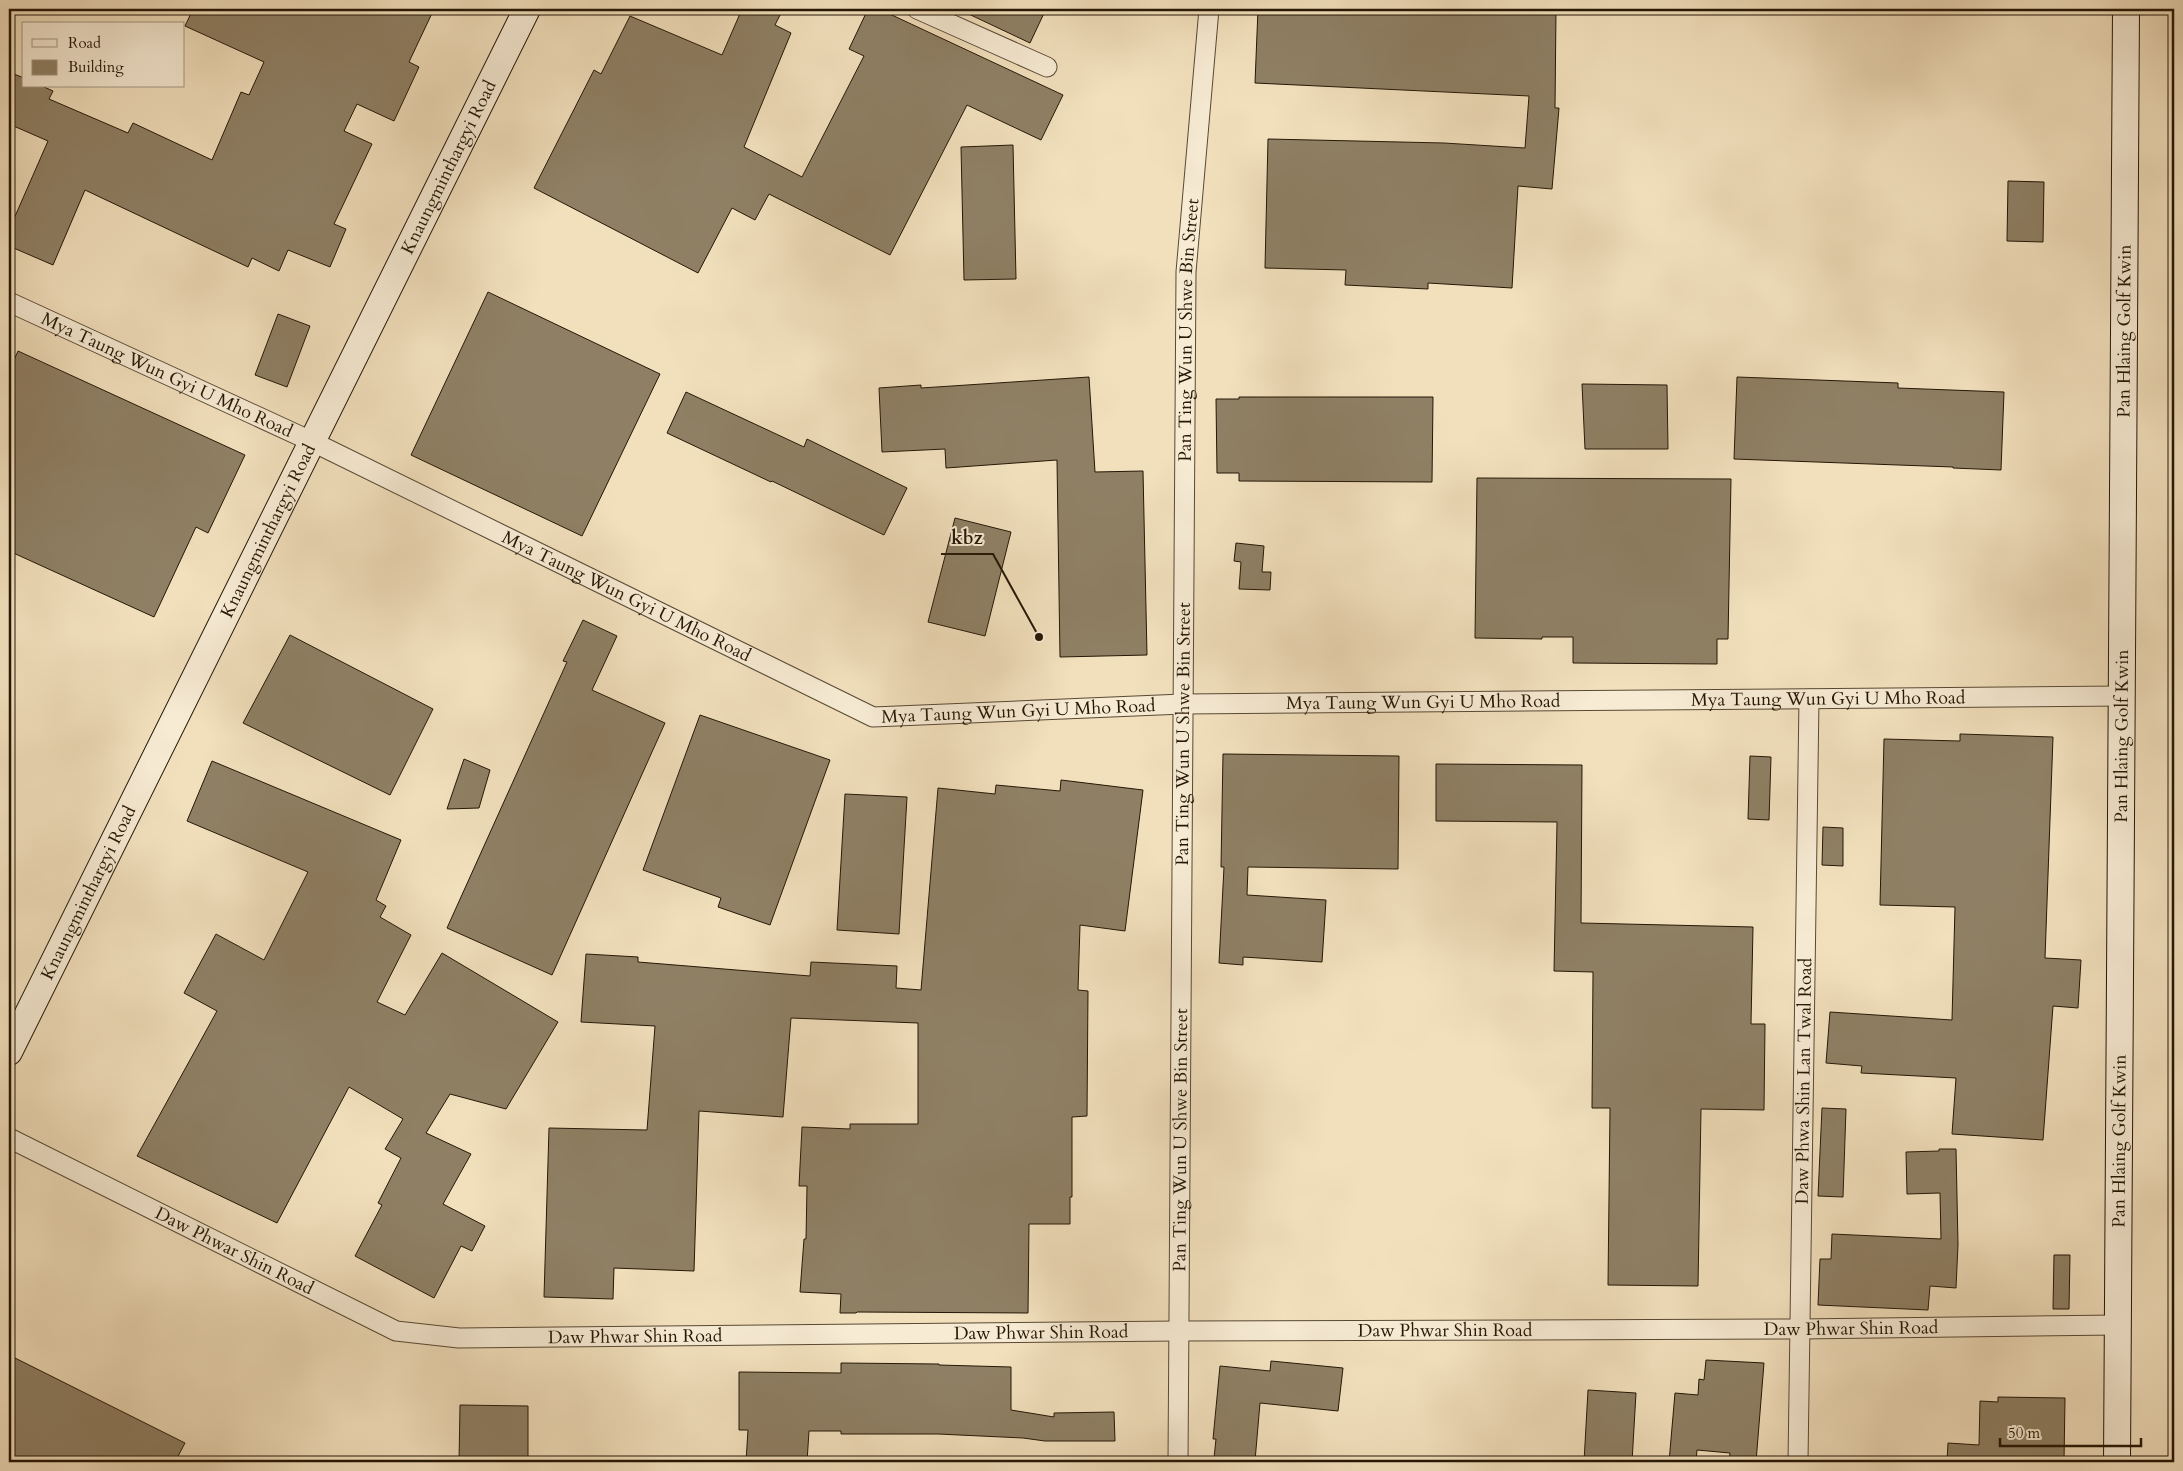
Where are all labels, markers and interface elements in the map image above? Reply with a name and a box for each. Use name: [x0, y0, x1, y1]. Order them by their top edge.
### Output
legend: [22, 22, 185, 88]
text: Road: [68, 33, 101, 53]
text: Building: [68, 57, 124, 77]
street label: Knaungminthargyi Road: [395, 76, 503, 259]
street label: Pan Ting Wun U Shwe Bin Street: [1173, 197, 1205, 462]
street label: Pan Hlaing Golf Kwin: [2111, 244, 2138, 418]
street label: Mya Taung Wun Gyi U Mho Road: [37, 307, 297, 444]
street label: Knaungminthargyi Road: [215, 439, 322, 622]
callout: kbz: [941, 520, 993, 554]
street label: Mya Taung Wun Gyi U Mho Road: [498, 525, 755, 668]
text: kbz: [951, 525, 984, 551]
street label: Pan Ting Wun U Shwe Bin Street: [1170, 602, 1197, 866]
street label: Pan Hlaing Golf Kwin: [2109, 649, 2135, 823]
street label: Mya Taung Wun Gyi U Mho Road: [1691, 685, 1966, 713]
street label: Mya Taung Wun Gyi U Mho Road: [1286, 689, 1561, 716]
street label: Mya Taung Wun Gyi U Mho Road: [881, 693, 1156, 730]
street label: Knaungminthargyi Road: [35, 801, 143, 984]
street label: Daw Phwa Shin Lan Twal Road: [1790, 957, 1818, 1204]
street label: Pan Ting Wun U Shwe Bin Street: [1167, 1008, 1194, 1272]
street label: Pan Hlaing Golf Kwin: [2106, 1054, 2133, 1228]
street label: Daw Phwar Shin Road: [151, 1201, 318, 1301]
street label: Daw Phwar Shin Road: [1764, 1315, 1939, 1342]
street label: Daw Phwar Shin Road: [1358, 1318, 1533, 1343]
street label: Daw Phwar Shin Road: [954, 1319, 1129, 1346]
street label: Daw Phwar Shin Road: [548, 1323, 723, 1350]
scale bar: [2000, 1416, 2142, 1448]
text: 50 m: [2008, 1423, 2040, 1443]

